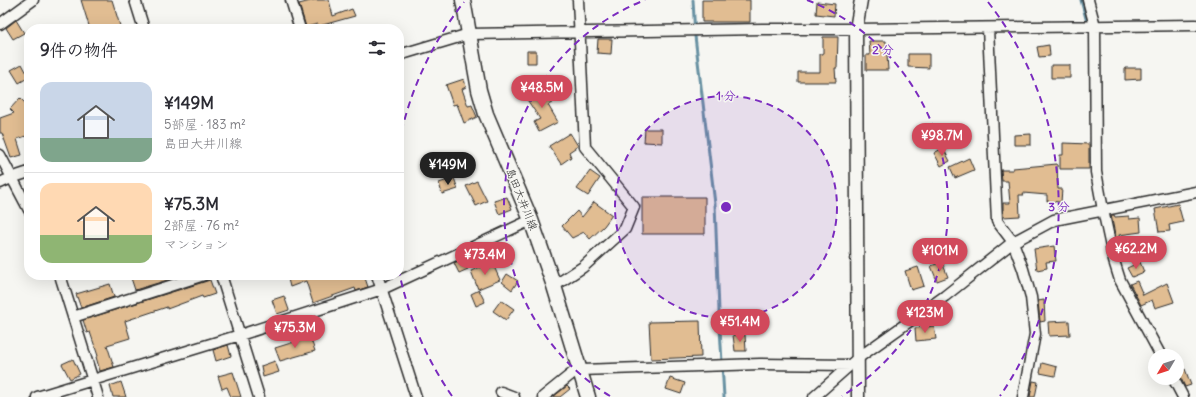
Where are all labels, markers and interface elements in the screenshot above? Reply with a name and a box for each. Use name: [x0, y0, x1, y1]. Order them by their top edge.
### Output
icon: filters: [366, 37, 388, 59]
text: 9件の物件: [40, 39, 118, 61]
text: 2 分: [872, 42, 894, 57]
pin: ¥48.5M: [509, 75, 575, 109]
text: ¥48.5M: [520, 79, 564, 96]
text: 1 分: [716, 88, 736, 103]
text: ¥149M: [164, 92, 214, 114]
icon: home: [72, 98, 120, 146]
text: 5部屋 · 183 m²: [164, 116, 246, 133]
pin: ¥98.7M: [909, 123, 975, 157]
text: ¥98.7M: [921, 127, 963, 144]
text: 島田大井川線: [164, 135, 242, 152]
pin: ¥149M: [420, 152, 476, 186]
text: ¥149M: [429, 156, 467, 173]
street label: 島田大井川線: [503, 166, 541, 232]
text: ¥75.3M: [164, 193, 219, 215]
icon: home: [72, 199, 120, 247]
text: 3 分: [1048, 199, 1070, 214]
centre of rings: [719, 200, 733, 214]
text: 2部屋 · 76 m²: [164, 217, 239, 234]
text: マンション: [164, 236, 228, 253]
pin: ¥62.2M: [1103, 236, 1169, 270]
pin: ¥101M: [912, 238, 968, 272]
text: ¥62.2M: [1115, 240, 1157, 257]
pin: ¥73.4M: [452, 242, 518, 276]
text: ¥101M: [921, 242, 959, 259]
text: ¥73.4M: [464, 246, 506, 263]
pin: ¥123M: [897, 300, 953, 334]
text: ¥123M: [906, 304, 944, 321]
pin: ¥51.4M: [707, 309, 773, 343]
text: ¥51.4M: [720, 313, 760, 330]
pin: ¥75.3M: [262, 315, 328, 349]
text: ¥75.3M: [274, 319, 316, 336]
north arrow: [1148, 349, 1184, 385]
map controls: [1148, 349, 1184, 385]

